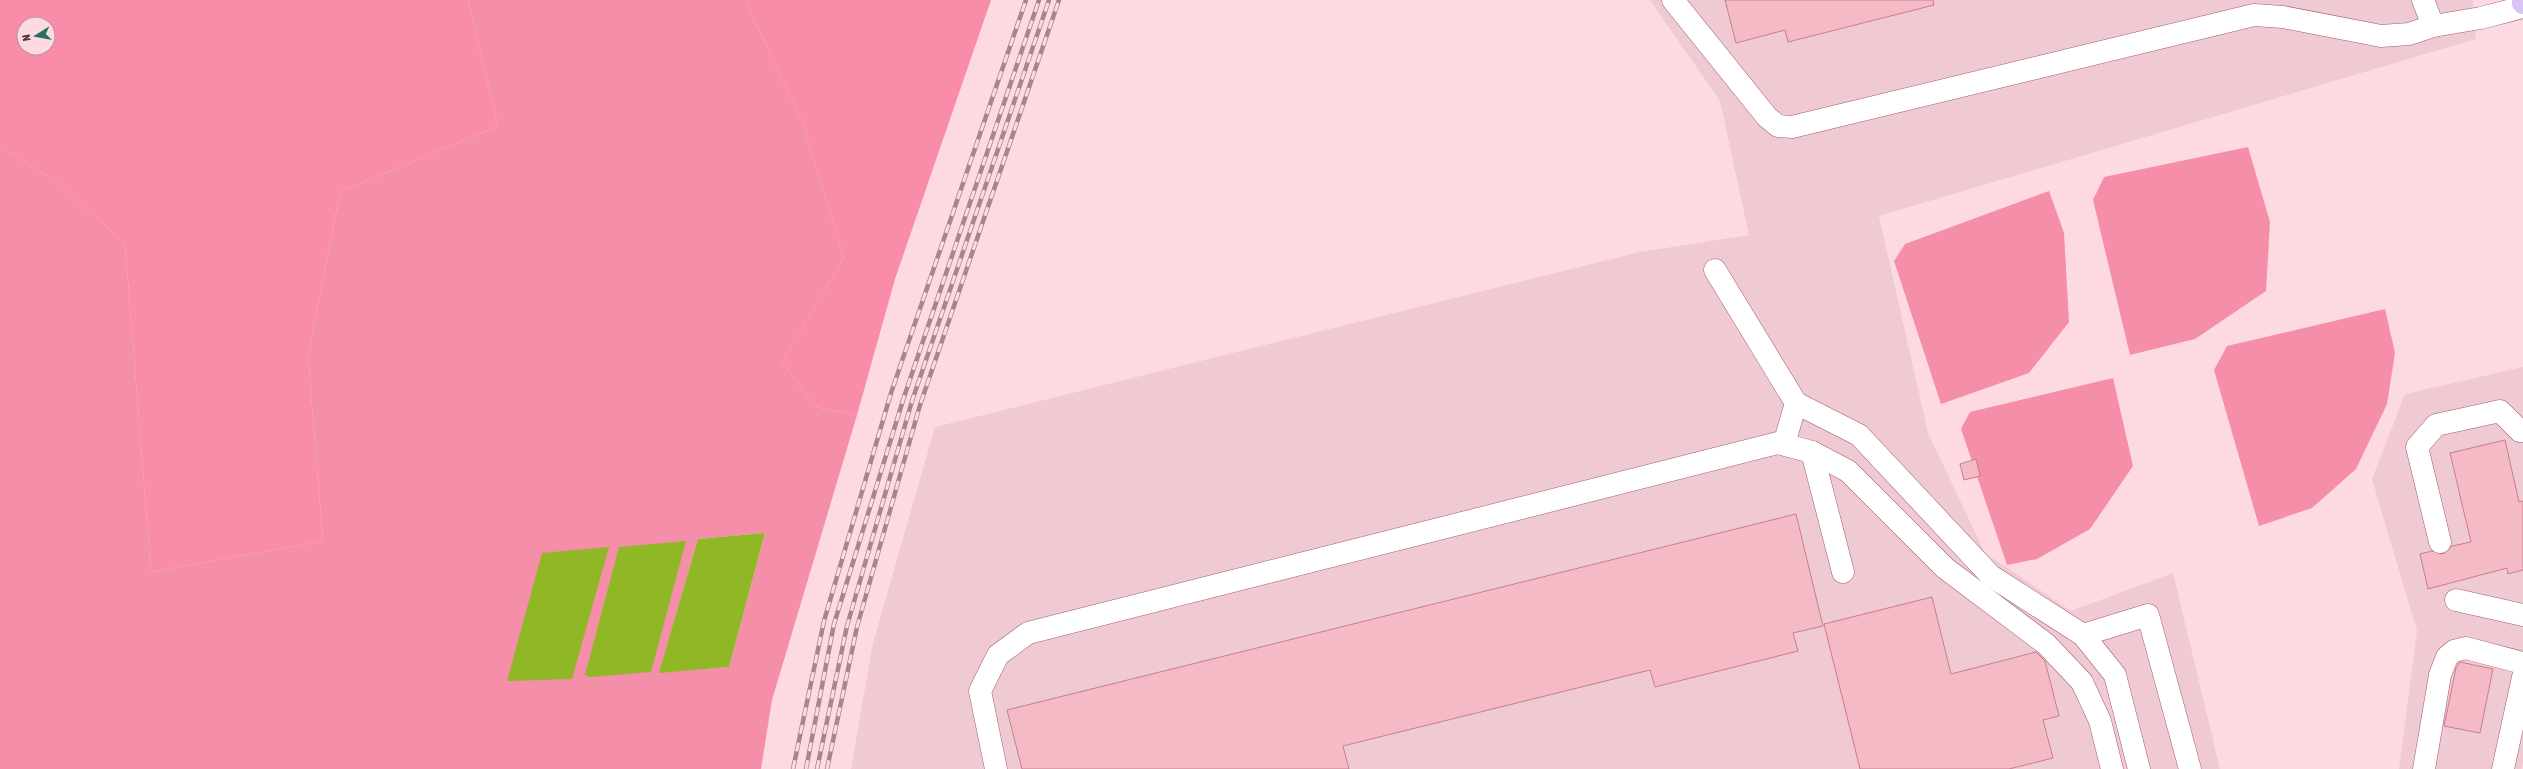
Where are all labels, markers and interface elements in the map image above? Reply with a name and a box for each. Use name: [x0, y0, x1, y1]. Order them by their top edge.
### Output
north arrow: [16, 16, 56, 56]
text: N: [20, 34, 33, 42]

